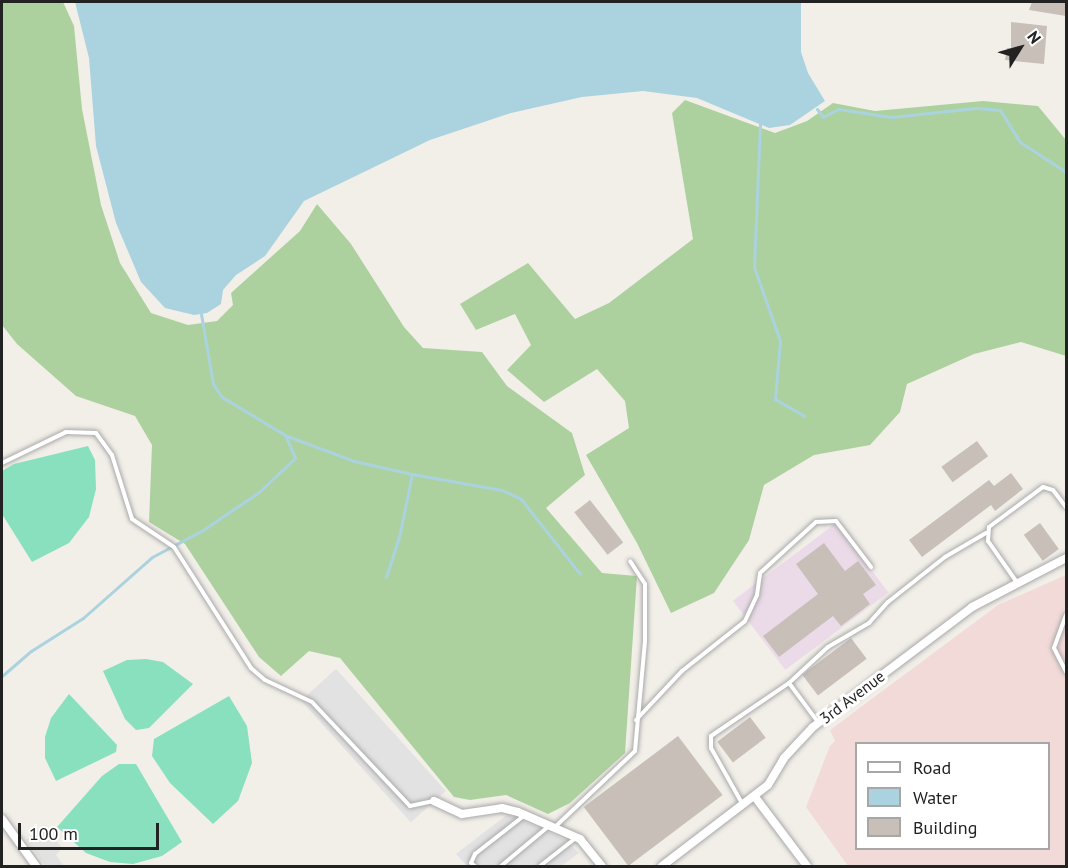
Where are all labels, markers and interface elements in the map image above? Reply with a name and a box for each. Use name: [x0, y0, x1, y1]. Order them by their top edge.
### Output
north arrow: [990, 18, 1050, 78]
text: N: [1023, 27, 1046, 47]
street label: 3rd Avenue: [815, 666, 889, 728]
legend: [855, 742, 1050, 850]
text: Road: [913, 756, 951, 779]
text: Water: [913, 786, 957, 809]
scale bar: [21, 811, 162, 849]
text: Building: [913, 816, 977, 839]
text: 100 m: [29, 822, 78, 845]

